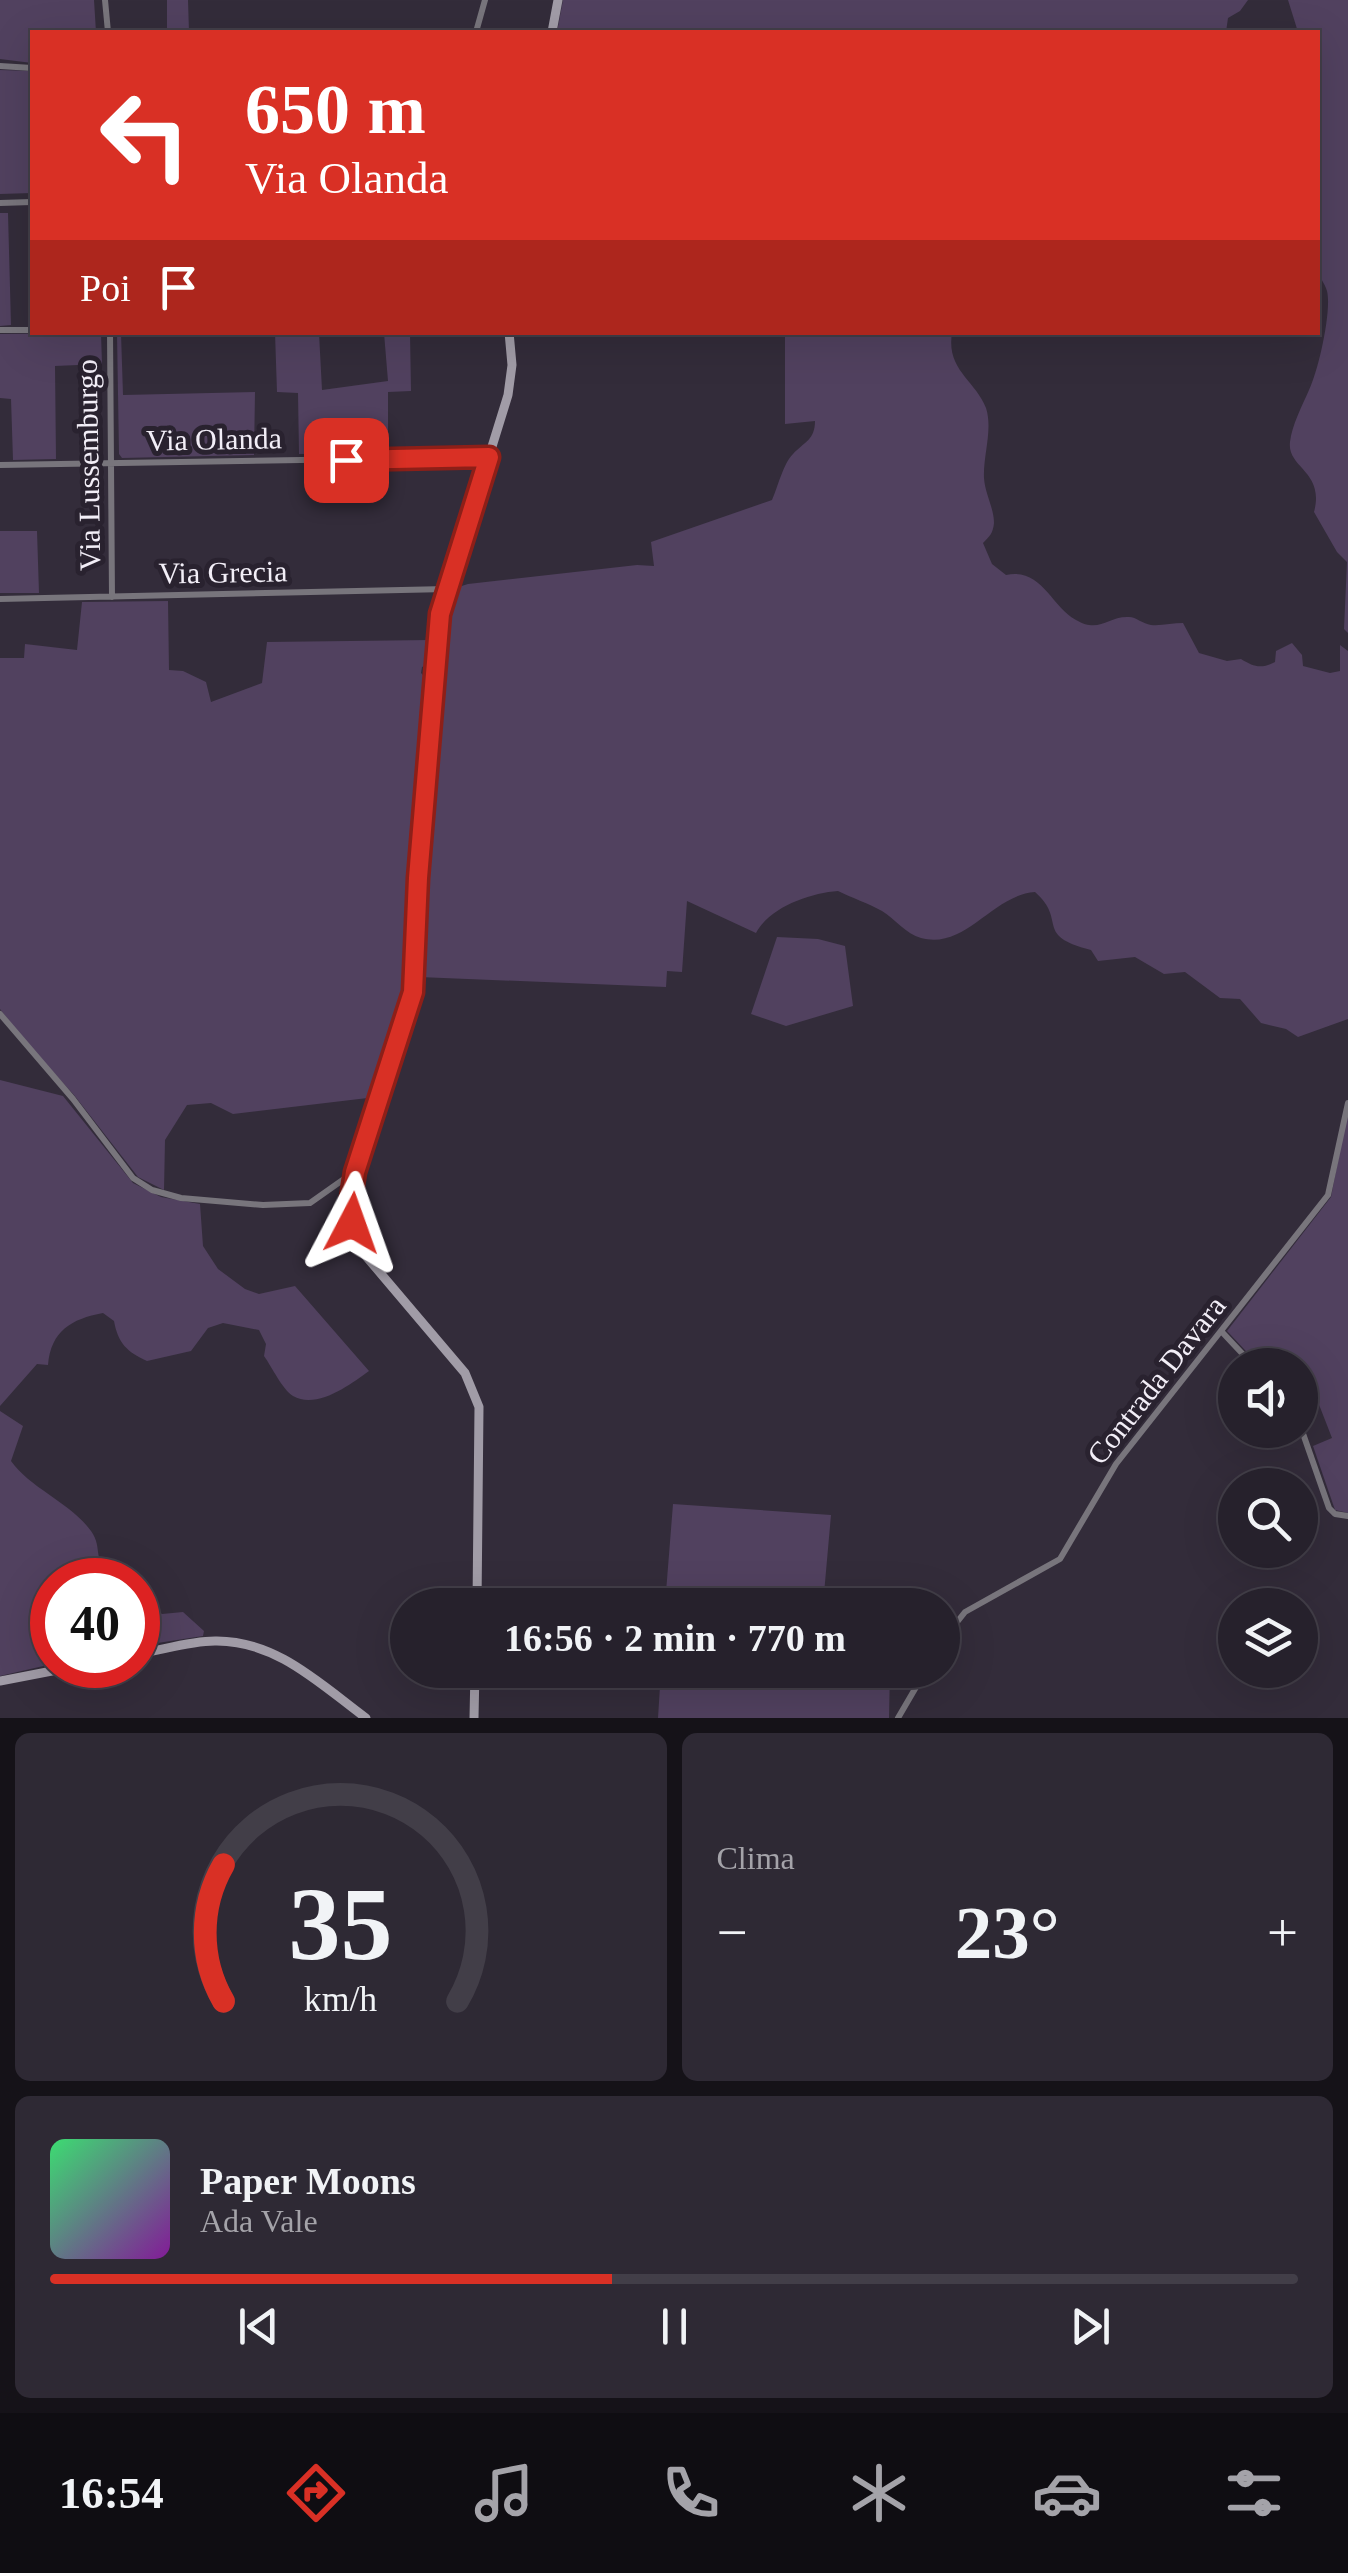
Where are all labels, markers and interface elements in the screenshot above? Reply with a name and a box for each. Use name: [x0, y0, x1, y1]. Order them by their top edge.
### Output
icon: left: [80, 70, 210, 200]
text: 650 m: [245, 71, 426, 148]
text: Via Olanda: [245, 153, 448, 203]
icon: arrive: [151, 260, 206, 315]
text: Poi: [80, 267, 131, 309]
street label: Via Lussemburgo: [70, 359, 106, 571]
pin: [304, 418, 389, 503]
street label: Via Olanda: [146, 421, 282, 457]
icon: arrive: [319, 433, 374, 488]
street label: Via Grecia: [158, 554, 288, 590]
position arrow: [300, 1171, 404, 1275]
street label: Contrada Davara: [1080, 1289, 1232, 1471]
map controls: [1218, 1348, 1318, 1688]
button: sound: [1218, 1348, 1318, 1448]
button: search: [1218, 1468, 1318, 1568]
speed limit sign: 40: [30, 1558, 160, 1688]
button: layers: [1218, 1588, 1318, 1688]
text: 16:56 · 2 min · 770 m: [504, 1617, 846, 1659]
text: Clima: [717, 1840, 795, 1876]
text: 35: [289, 1866, 393, 1981]
text: 23°: [955, 1891, 1060, 1974]
text: −: [717, 1902, 748, 1963]
text: +: [1267, 1902, 1298, 1963]
text: km/h: [304, 1979, 378, 2019]
text: Paper Moons: [200, 2160, 416, 2202]
text: Ada Vale: [200, 2203, 318, 2239]
icon: previous: [231, 2299, 286, 2354]
icon: pause: [647, 2299, 702, 2354]
icon: next: [1063, 2299, 1118, 2354]
icon: directions: [281, 2458, 351, 2528]
icon: music: [469, 2458, 539, 2528]
icon: phone: [656, 2458, 726, 2528]
icon: climate: [844, 2458, 914, 2528]
icon: car: [1032, 2458, 1102, 2528]
icon: filters: [1219, 2458, 1289, 2528]
text: 16:54: [59, 2468, 164, 2518]

